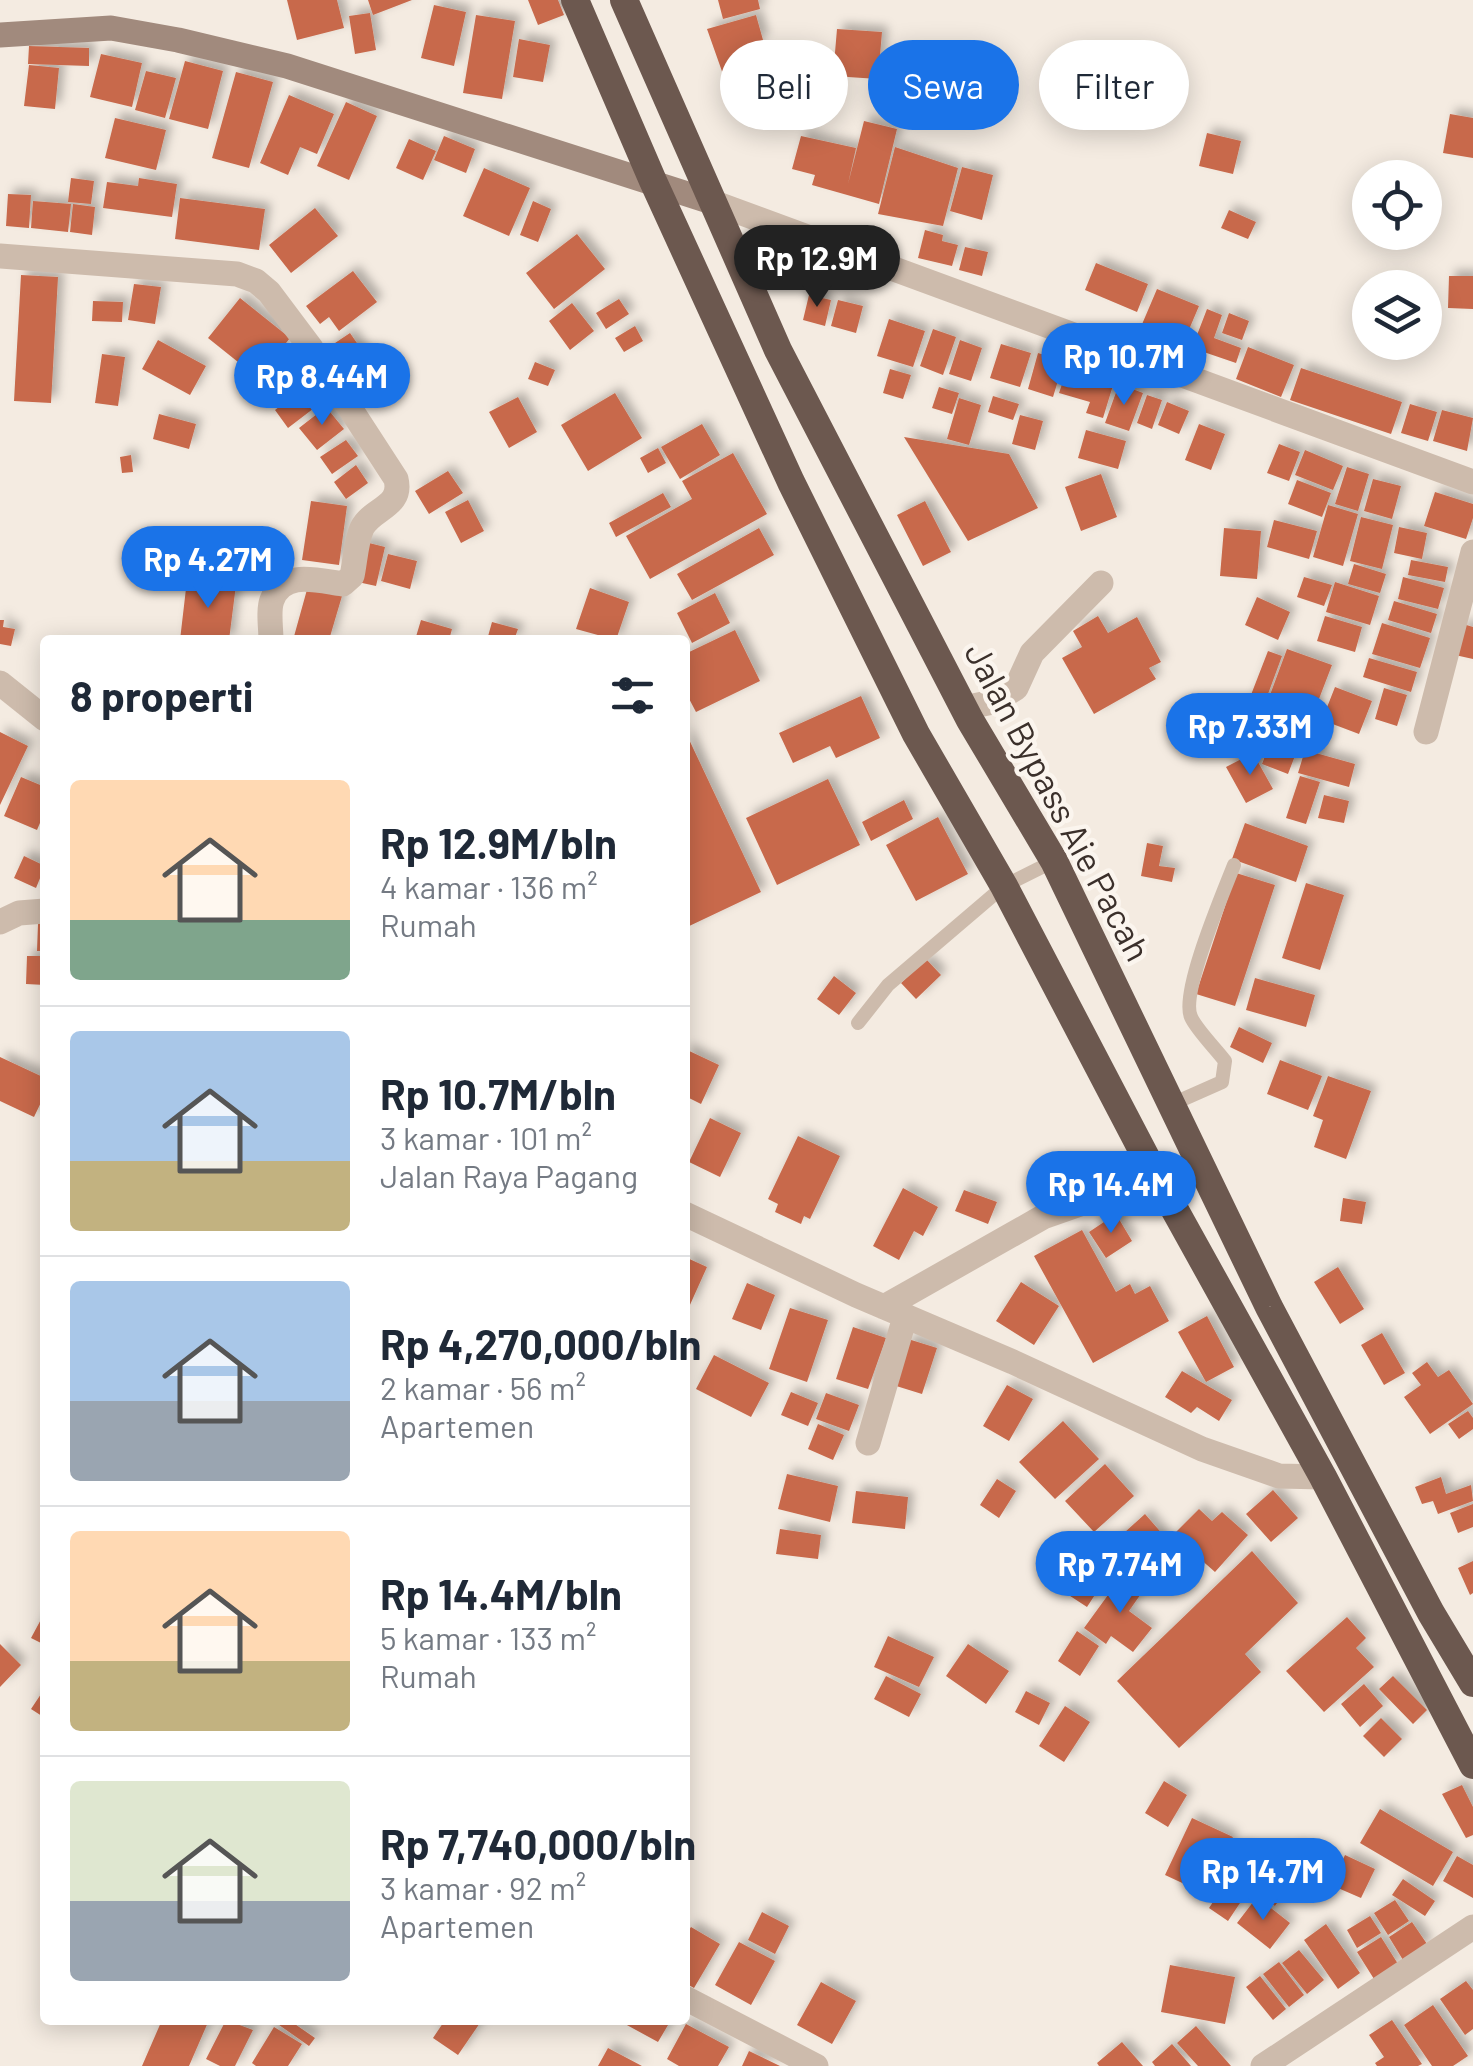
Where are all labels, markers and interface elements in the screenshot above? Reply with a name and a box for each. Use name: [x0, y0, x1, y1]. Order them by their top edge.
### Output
chip: Beli: [720, 40, 848, 130]
chip: Sewa: [868, 40, 1019, 130]
chip: Filter: [1039, 40, 1189, 130]
map controls: [1352, 160, 1442, 360]
button: locate: [1352, 160, 1442, 250]
pin: Rp 12.9M: [714, 225, 920, 310]
text: Rp 12.9M: [756, 238, 878, 276]
button: layers: [1352, 270, 1442, 360]
pin: Rp 10.7M: [1021, 323, 1227, 408]
text: Rp 10.7M: [1063, 336, 1185, 374]
pin: Rp 8.44M: [219, 343, 425, 428]
text: Rp 8.44M: [256, 356, 388, 394]
pin: Rp 4.27M: [105, 526, 311, 611]
text: Rp 4.27M: [144, 539, 272, 577]
street label: Jalan Bypass Aie Pacah: [957, 635, 1160, 967]
icon: filters: [605, 668, 660, 723]
text: 8 properti: [70, 670, 254, 720]
pin: Rp 7.33M: [1147, 693, 1353, 778]
text: Rp 7.33M: [1188, 706, 1312, 744]
text: Rp 12.9M/bln: [380, 817, 617, 867]
icon: home: [150, 820, 270, 940]
text: 4 kamar · 136 m²: [380, 867, 598, 905]
text: Rumah: [380, 905, 477, 943]
text: Rp 10.7M/bln: [380, 1068, 616, 1118]
icon: home: [150, 1071, 270, 1191]
text: 3 kamar · 101 m²: [380, 1118, 592, 1156]
pin: Rp 14.4M: [1008, 1151, 1214, 1236]
text: Jalan Raya Pagang: [380, 1156, 638, 1194]
text: Rp 14.4M: [1048, 1164, 1174, 1202]
text: Rp 4,270,000/bln: [380, 1318, 702, 1368]
icon: home: [150, 1321, 270, 1441]
text: 2 kamar · 56 m²: [380, 1368, 586, 1406]
text: Apartemen: [380, 1406, 534, 1444]
pin: Rp 7.74M: [1017, 1531, 1223, 1616]
text: Rp 7.74M: [1058, 1544, 1182, 1582]
text: Rp 14.4M/bln: [380, 1568, 622, 1618]
icon: home: [150, 1571, 270, 1691]
text: 5 kamar · 133 m²: [380, 1618, 596, 1656]
text: Rumah: [380, 1656, 477, 1694]
text: Rp 7,740,000/bln: [380, 1818, 696, 1868]
icon: home: [150, 1821, 270, 1941]
pin: Rp 14.7M: [1160, 1838, 1366, 1923]
text: Rp 14.7M: [1202, 1851, 1324, 1889]
text: 3 kamar · 92 m²: [380, 1868, 586, 1906]
text: Apartemen: [380, 1906, 534, 1944]

